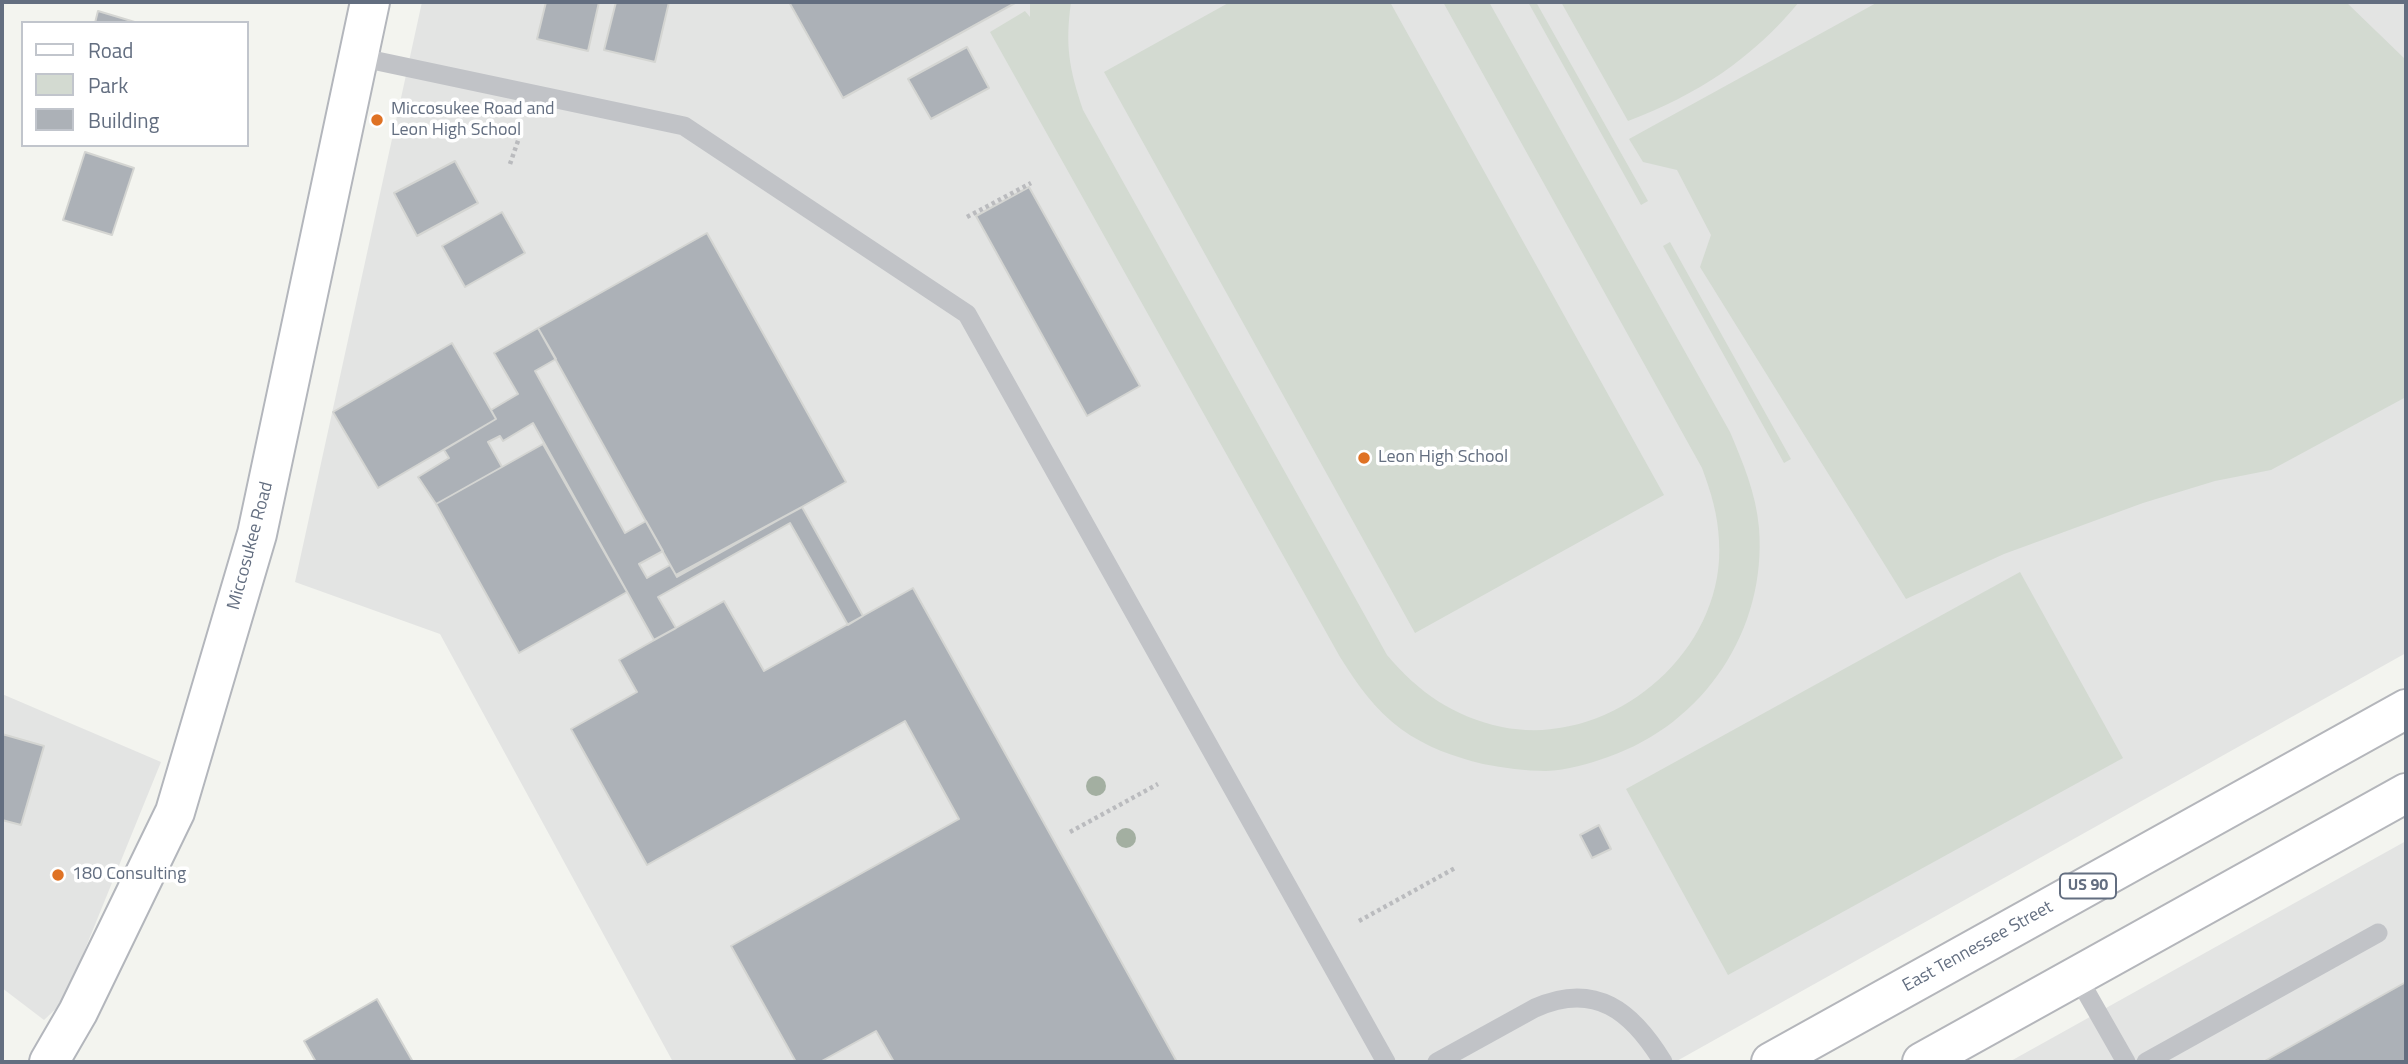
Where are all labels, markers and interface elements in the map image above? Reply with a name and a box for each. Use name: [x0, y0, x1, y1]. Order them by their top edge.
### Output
legend: [21, 21, 248, 147]
text: Road: [88, 34, 133, 66]
text: Park: [88, 69, 128, 101]
place label: Miccosukee Road and Leon High School: [391, 99, 555, 142]
text: Building: [88, 104, 159, 136]
marker: Miccosukee Road and Leon High School: [369, 112, 385, 128]
place label: Leon High School: [1378, 447, 1508, 469]
marker: Leon High School: [1356, 450, 1372, 466]
street label: Miccosukee Road: [224, 480, 278, 612]
place label: 180 Consulting: [72, 864, 186, 886]
marker: 180 Consulting: [50, 867, 66, 883]
road number: US 90: [2060, 874, 2116, 898]
street label: East Tennessee Street: [1899, 897, 2057, 997]

